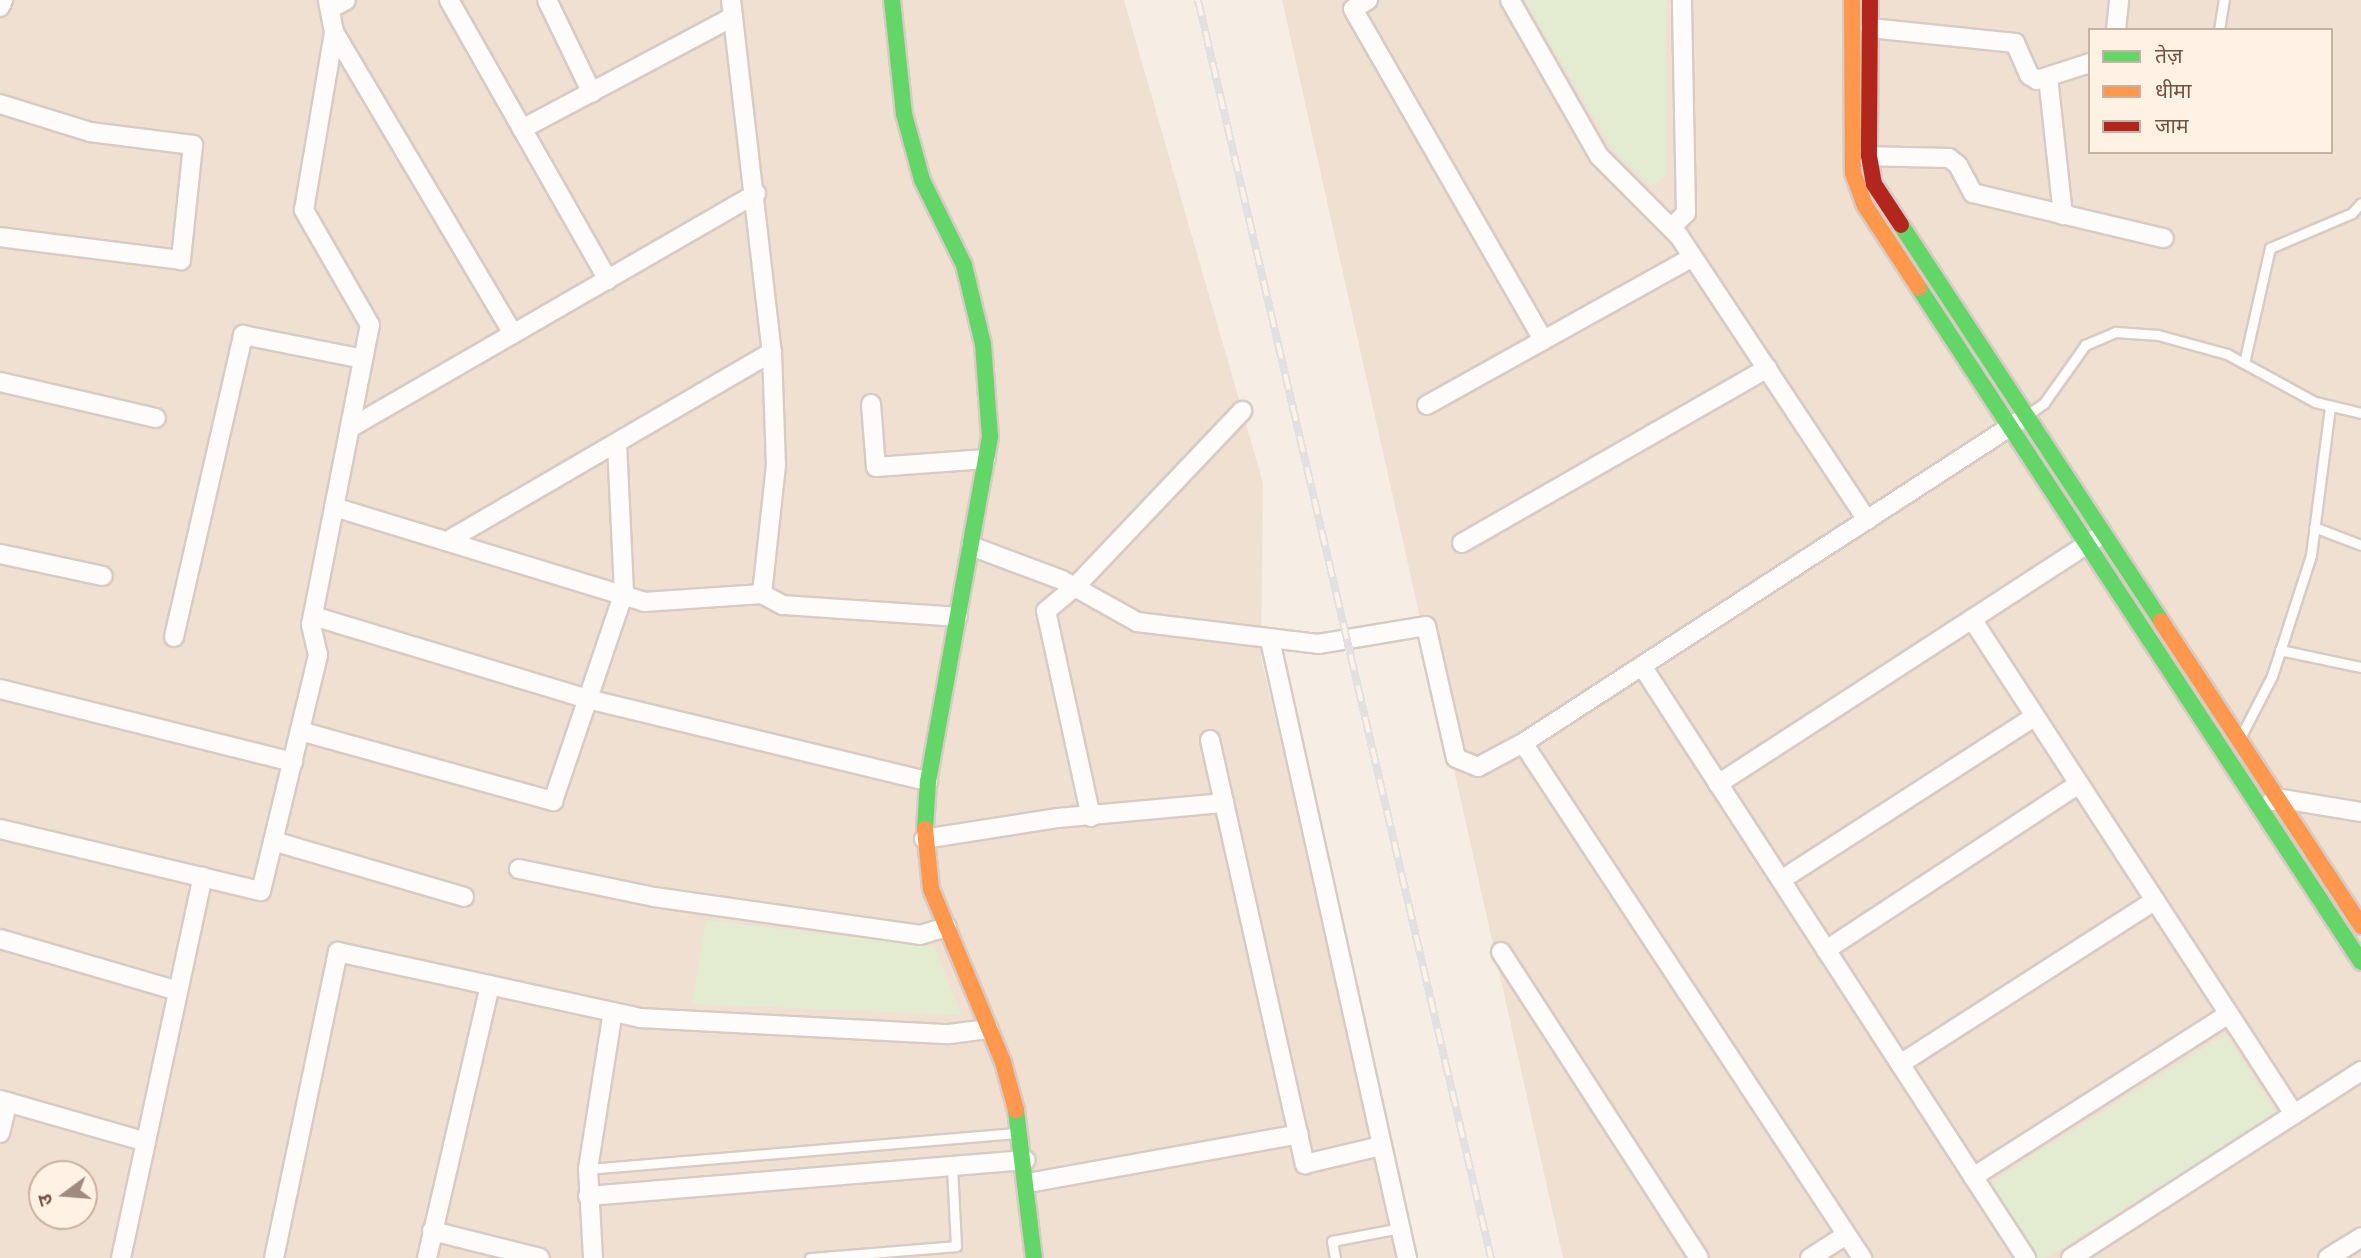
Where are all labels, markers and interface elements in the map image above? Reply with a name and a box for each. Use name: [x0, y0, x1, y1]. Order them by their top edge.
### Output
legend: [2088, 28, 2333, 154]
text: तेज़: [2155, 42, 2183, 68]
text: धीमा: [2155, 77, 2191, 103]
text: जाम: [2155, 112, 2189, 138]
north arrow: [28, 1160, 98, 1230]
text: उ: [32, 1192, 57, 1209]

